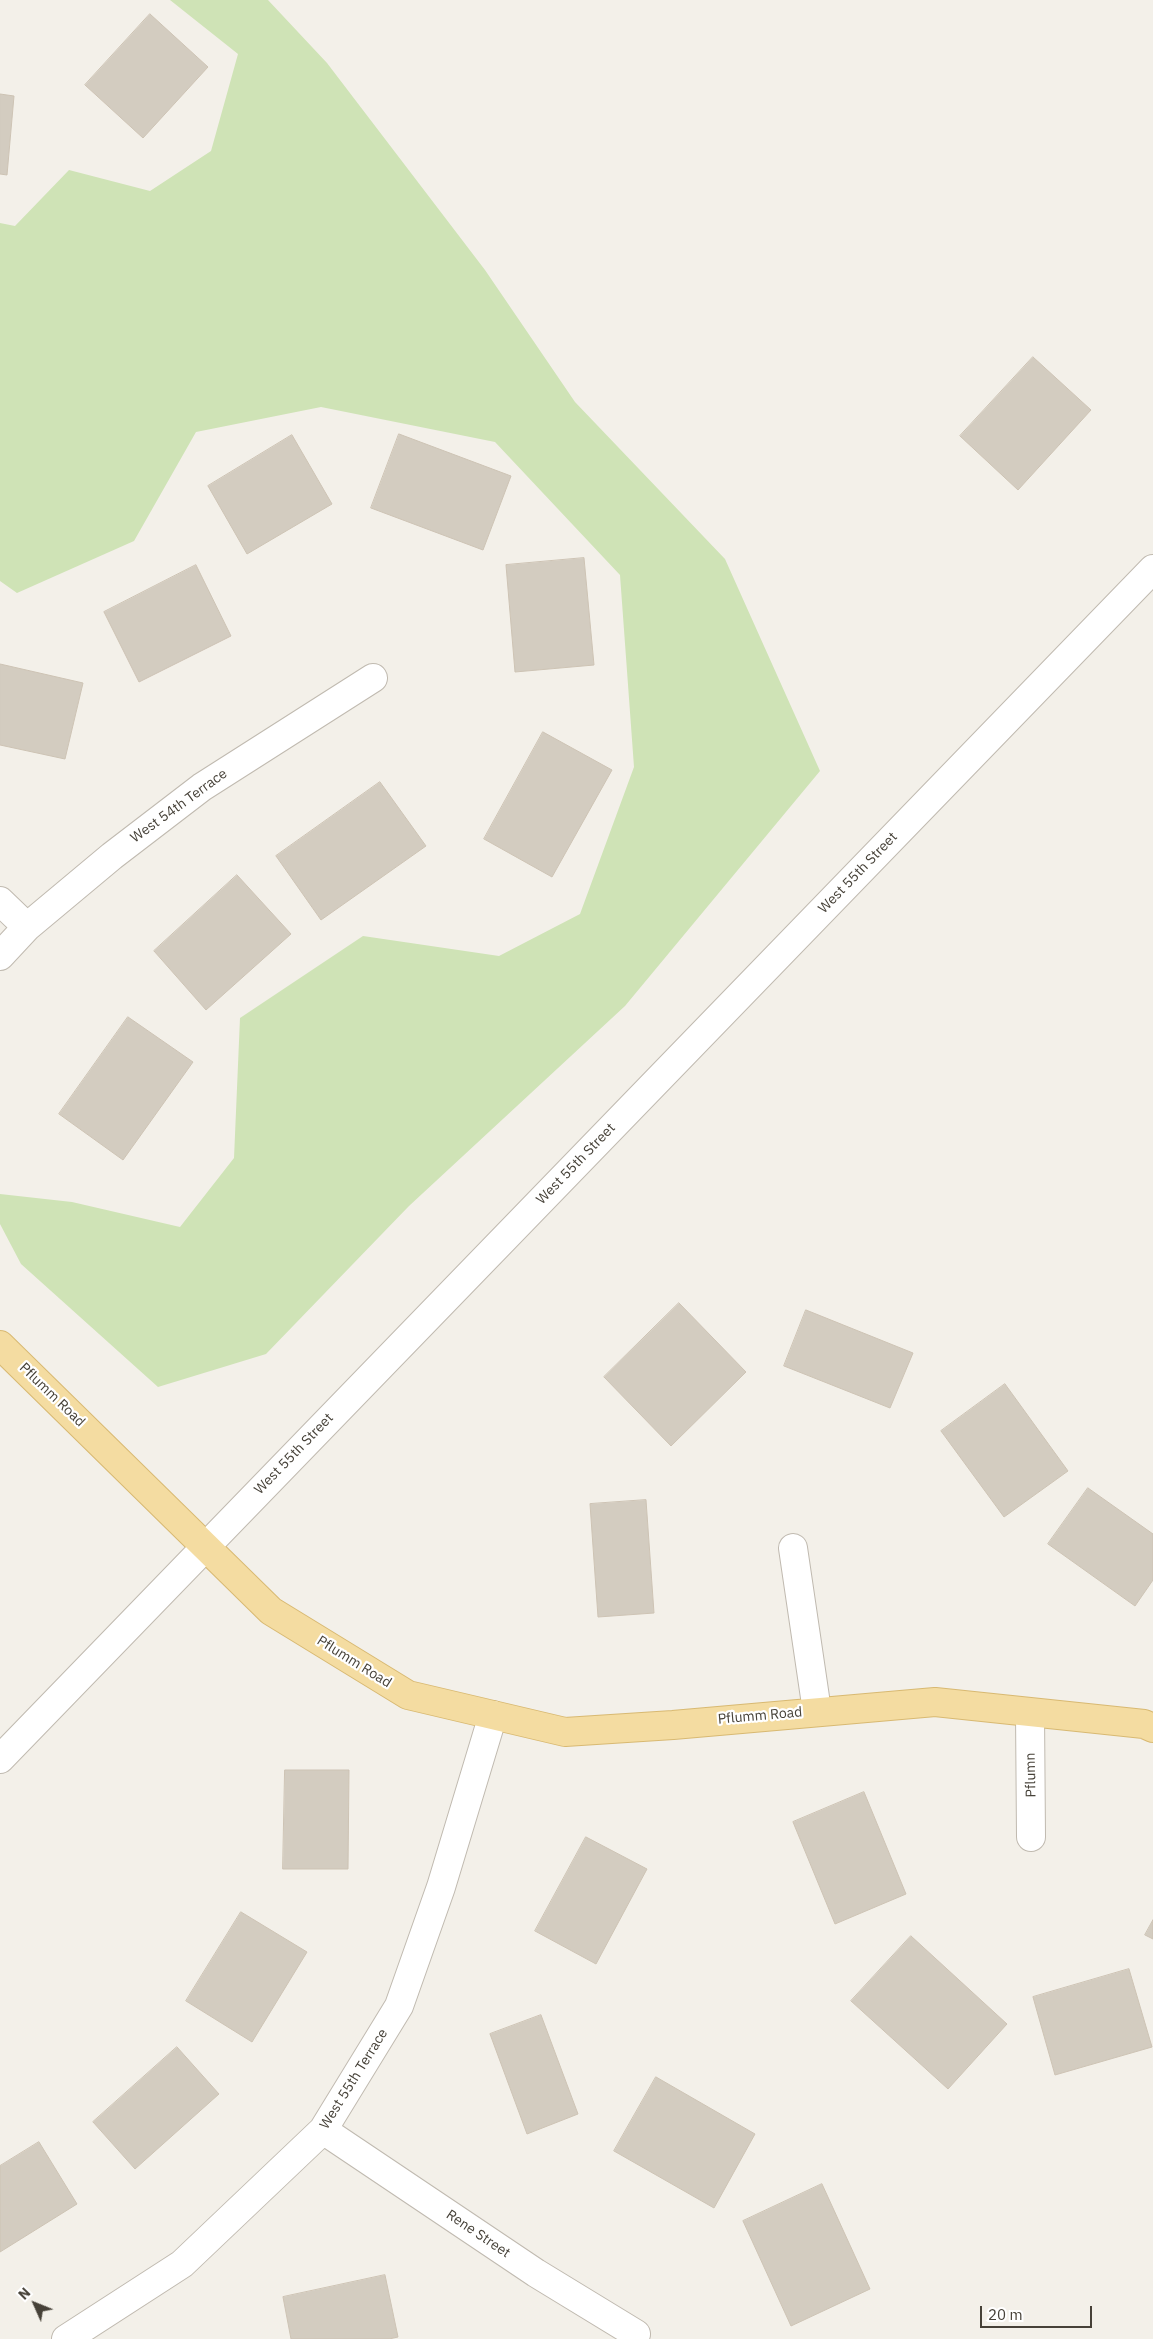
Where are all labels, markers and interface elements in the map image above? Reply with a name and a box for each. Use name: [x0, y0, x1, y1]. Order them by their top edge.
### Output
street label: West 54th Terrace: [128, 765, 230, 847]
street label: West 55th Street: [815, 829, 901, 917]
street label: West 55th Street: [533, 1120, 619, 1208]
street label: Pflumm Road: [16, 1360, 88, 1430]
street label: West 55th Street: [251, 1410, 337, 1498]
street label: Pflumm Road: [314, 1632, 394, 1692]
street label: Pflumm Road: [717, 1704, 803, 1728]
street label: Pflumn: [1022, 1752, 1040, 1798]
street label: West 55th Terrace: [316, 2026, 392, 2132]
street label: Rene Street: [443, 2206, 513, 2262]
north arrow: [10, 2279, 60, 2329]
text: N: [14, 2284, 34, 2303]
scale bar: [983, 2296, 1096, 2328]
text: 20 m: [988, 2305, 1023, 2324]

